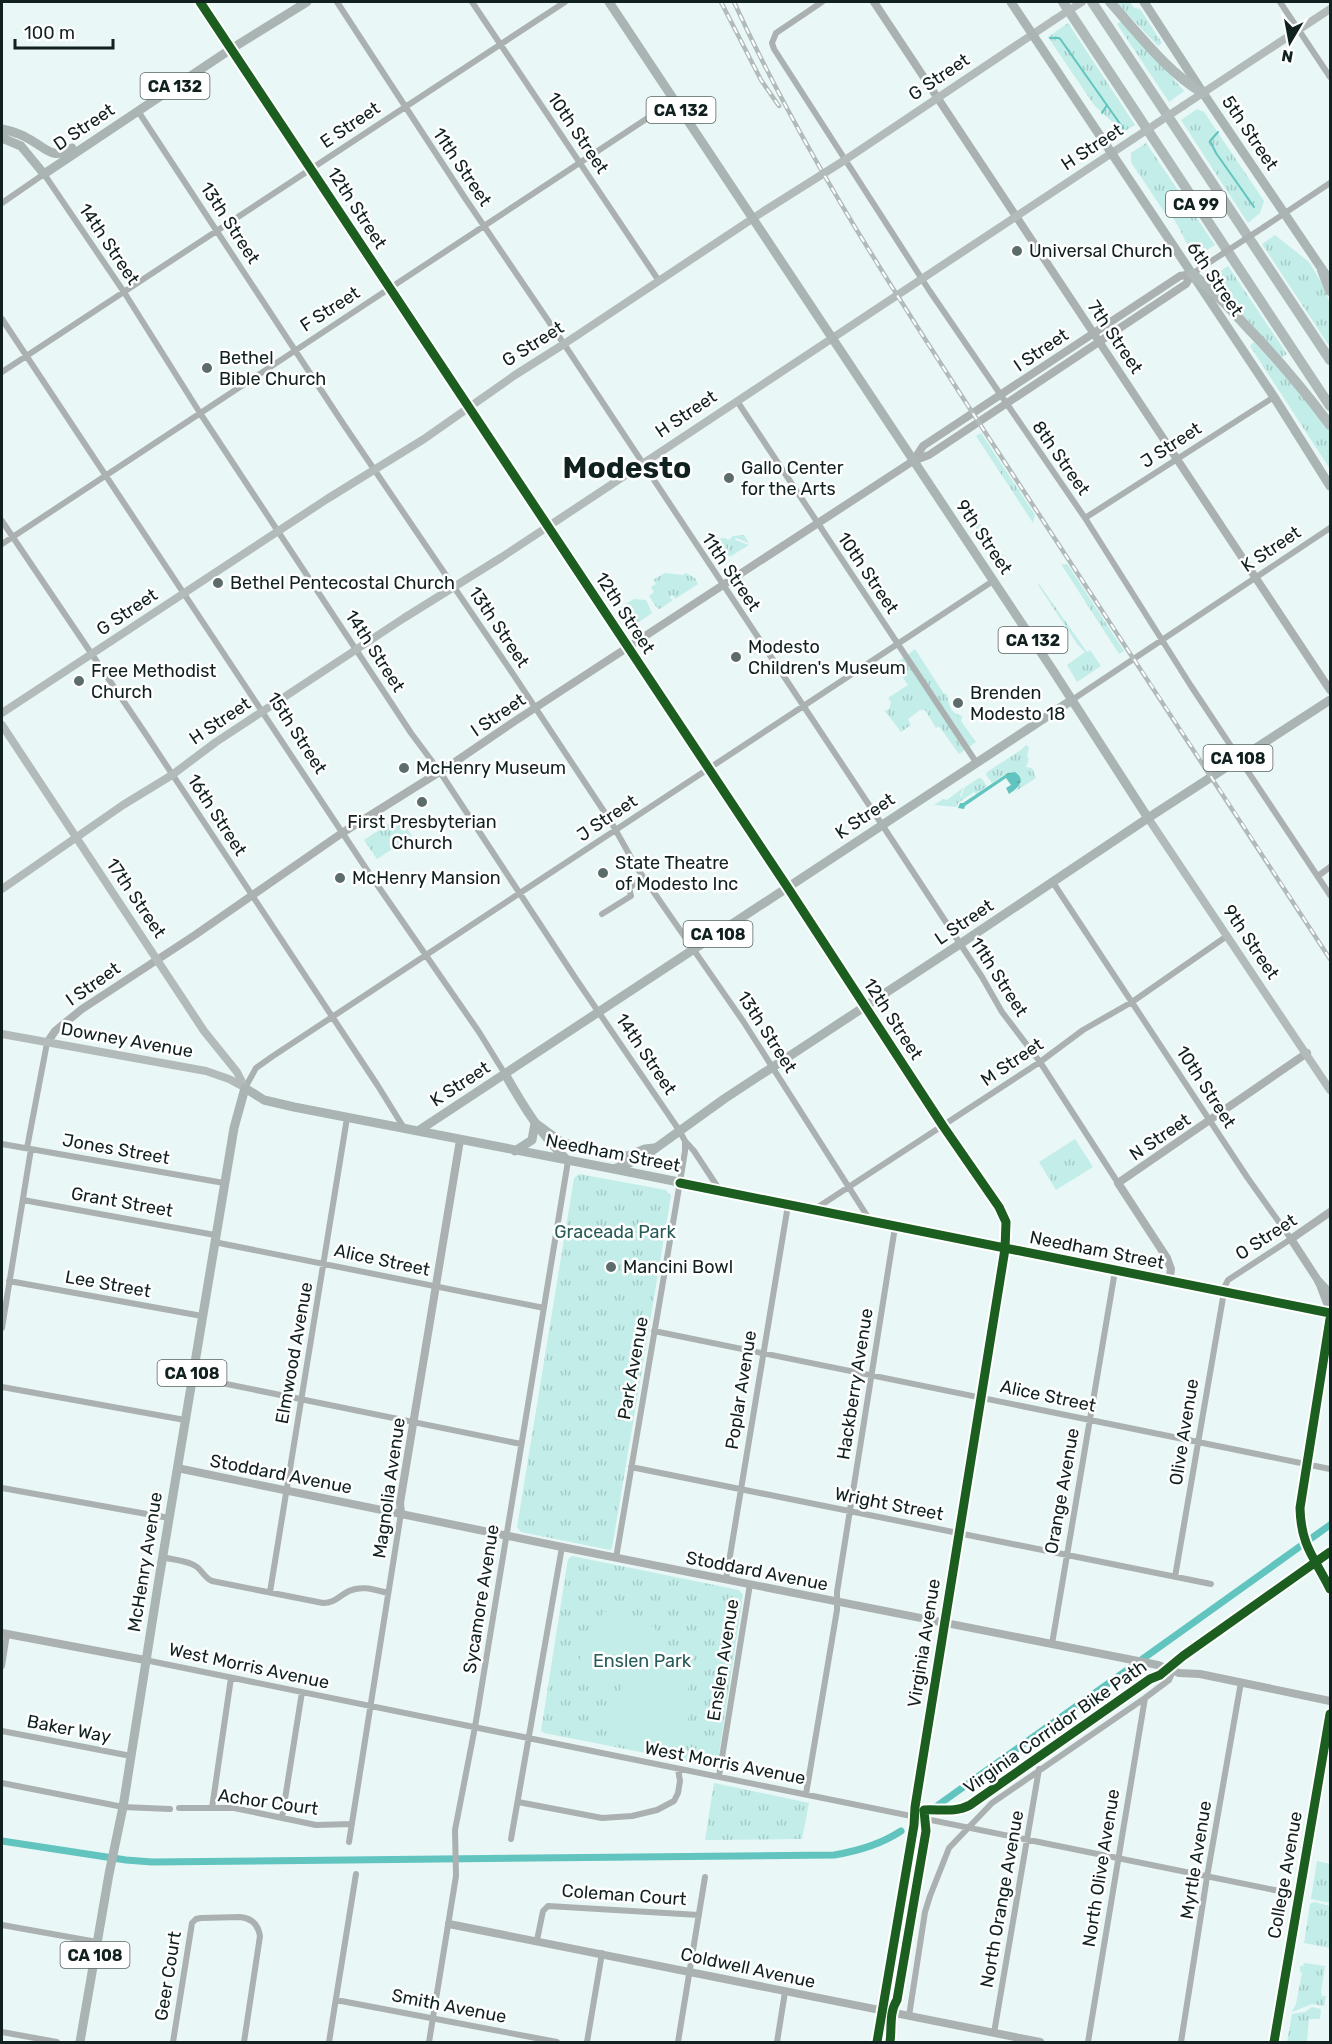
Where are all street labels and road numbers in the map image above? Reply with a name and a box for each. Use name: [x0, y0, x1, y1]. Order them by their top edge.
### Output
street label: G Street: [904, 49, 974, 105]
road number: CA 132: [140, 73, 210, 99]
street label: 10th Street: [543, 88, 613, 178]
street label: 5th Street: [1217, 92, 1283, 174]
street label: E Street: [316, 97, 384, 153]
road number: CA 132: [646, 97, 716, 123]
street label: D Street: [49, 99, 119, 155]
street label: H Street: [1057, 119, 1127, 175]
street label: 11th Street: [428, 124, 496, 210]
street label: 12th Street: [323, 163, 391, 253]
street label: 13th Street: [195, 178, 265, 268]
road number: CA 99: [1166, 191, 1226, 217]
street label: 14th Street: [74, 199, 144, 289]
street label: 6th Street: [1182, 237, 1248, 321]
street label: F Street: [296, 282, 364, 336]
street label: 7th Street: [1082, 296, 1148, 378]
street label: G Street: [498, 316, 568, 372]
street label: I Street: [1009, 324, 1073, 376]
street label: H Street: [651, 386, 721, 442]
street label: 8th Street: [1027, 417, 1095, 499]
street label: J Street: [1137, 417, 1205, 473]
street label: 9th Street: [951, 496, 1017, 578]
street label: K Street: [1237, 521, 1305, 577]
street label: 10th Street: [833, 528, 903, 618]
street label: 11th Street: [697, 529, 765, 615]
street label: 12th Street: [591, 568, 659, 658]
street label: 13th Street: [464, 582, 534, 672]
street label: G Street: [92, 584, 162, 640]
street label: 14th Street: [340, 606, 410, 696]
road number: CA 132: [998, 627, 1068, 653]
street label: 15th Street: [262, 688, 332, 778]
street label: I Street: [466, 689, 530, 741]
street label: H Street: [185, 693, 255, 749]
road number: CA 108: [1204, 745, 1272, 771]
street label: 16th Street: [182, 770, 252, 860]
street label: K Street: [831, 788, 899, 844]
street label: J Street: [573, 790, 641, 846]
street label: 17th Street: [101, 854, 171, 942]
street label: L Street: [930, 894, 998, 950]
street label: 9th Street: [1218, 901, 1284, 983]
road number: CA 108: [684, 921, 752, 947]
street label: 11th Street: [965, 933, 1033, 1021]
street label: I Street: [62, 957, 124, 1011]
street label: 12th Street: [859, 974, 927, 1064]
street label: 13th Street: [732, 987, 802, 1077]
street label: 14th Street: [611, 1009, 681, 1099]
street label: Downey Avenue: [59, 1018, 195, 1062]
street label: M Street: [977, 1033, 1047, 1091]
street label: 10th Street: [1171, 1042, 1241, 1132]
street label: K Street: [426, 1057, 494, 1111]
street label: N Street: [1125, 1109, 1195, 1165]
street label: Jones Street: [61, 1129, 171, 1169]
street label: Needham Street: [544, 1129, 682, 1177]
street label: Grant Street: [69, 1182, 175, 1222]
street label: O Street: [1231, 1209, 1301, 1265]
street label: Needham Street: [1028, 1226, 1166, 1274]
street label: Alice Street: [332, 1239, 432, 1281]
street label: Lee Street: [63, 1266, 153, 1302]
street label: Elmwood Avenue: [271, 1280, 317, 1426]
street label: Hackberry Avenue: [832, 1307, 878, 1461]
street label: Park Avenue: [613, 1315, 653, 1421]
street label: Poplar Avenue: [721, 1329, 761, 1451]
road number: CA 108: [158, 1360, 226, 1386]
street label: Alice Street: [998, 1375, 1098, 1417]
street label: Olive Avenue: [1165, 1377, 1203, 1487]
street label: Magnolia Avenue: [368, 1416, 410, 1560]
street label: Orange Avenue: [1040, 1426, 1084, 1556]
street label: Stoddard Avenue: [208, 1449, 354, 1499]
street label: Wright Street: [833, 1483, 945, 1525]
street label: McHenry Avenue: [123, 1490, 167, 1634]
street label: Sycamore Avenue: [458, 1523, 504, 1675]
street label: Stoddard Avenue: [684, 1546, 830, 1596]
street label: Virginia Avenue: [903, 1577, 945, 1709]
street label: Enslen Avenue: [702, 1597, 744, 1723]
street label: West Morris Avenue: [167, 1638, 331, 1694]
street label: Virginia Corridor Bike Path: [959, 1655, 1151, 1799]
street label: Baker Way: [25, 1710, 113, 1748]
street label: West Morris Avenue: [643, 1737, 807, 1789]
street label: Achor Court: [216, 1784, 320, 1820]
street label: North Olive Avenue: [1078, 1787, 1124, 1949]
street label: Myrtle Avenue: [1176, 1799, 1216, 1921]
street label: North Orange Avenue: [976, 1809, 1028, 1989]
street label: College Avenue: [1263, 1810, 1307, 1940]
street label: Coleman Court: [561, 1880, 687, 1910]
street label: Geer Court: [150, 1930, 186, 2022]
road number: CA 108: [60, 1942, 130, 1968]
street label: Coldwell Avenue: [679, 1943, 817, 1993]
street label: Smith Avenue: [390, 1984, 508, 2028]

